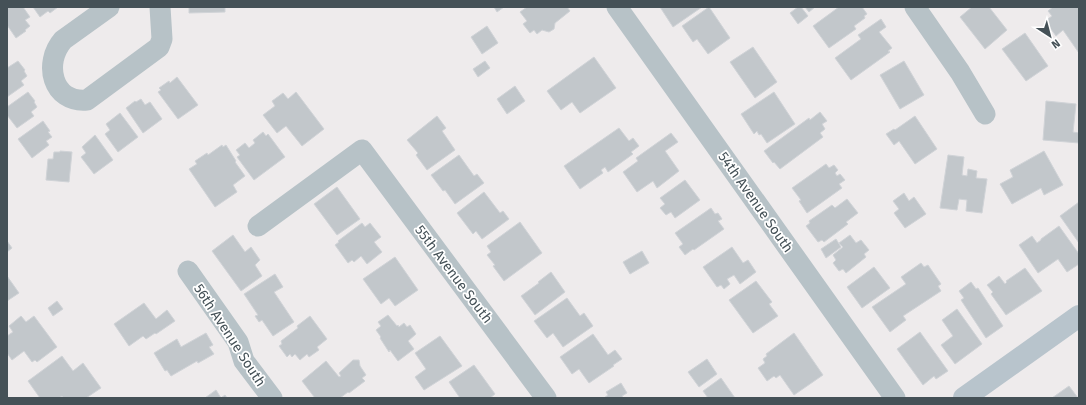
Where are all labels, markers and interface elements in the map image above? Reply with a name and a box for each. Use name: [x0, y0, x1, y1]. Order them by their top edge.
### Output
north arrow: [1030, 16, 1070, 56]
text: N: [1049, 36, 1062, 51]
street label: 54th Avenue South: [715, 149, 797, 256]
street label: 55th Avenue South: [411, 222, 496, 327]
street label: 56th Avenue South: [190, 281, 269, 390]

